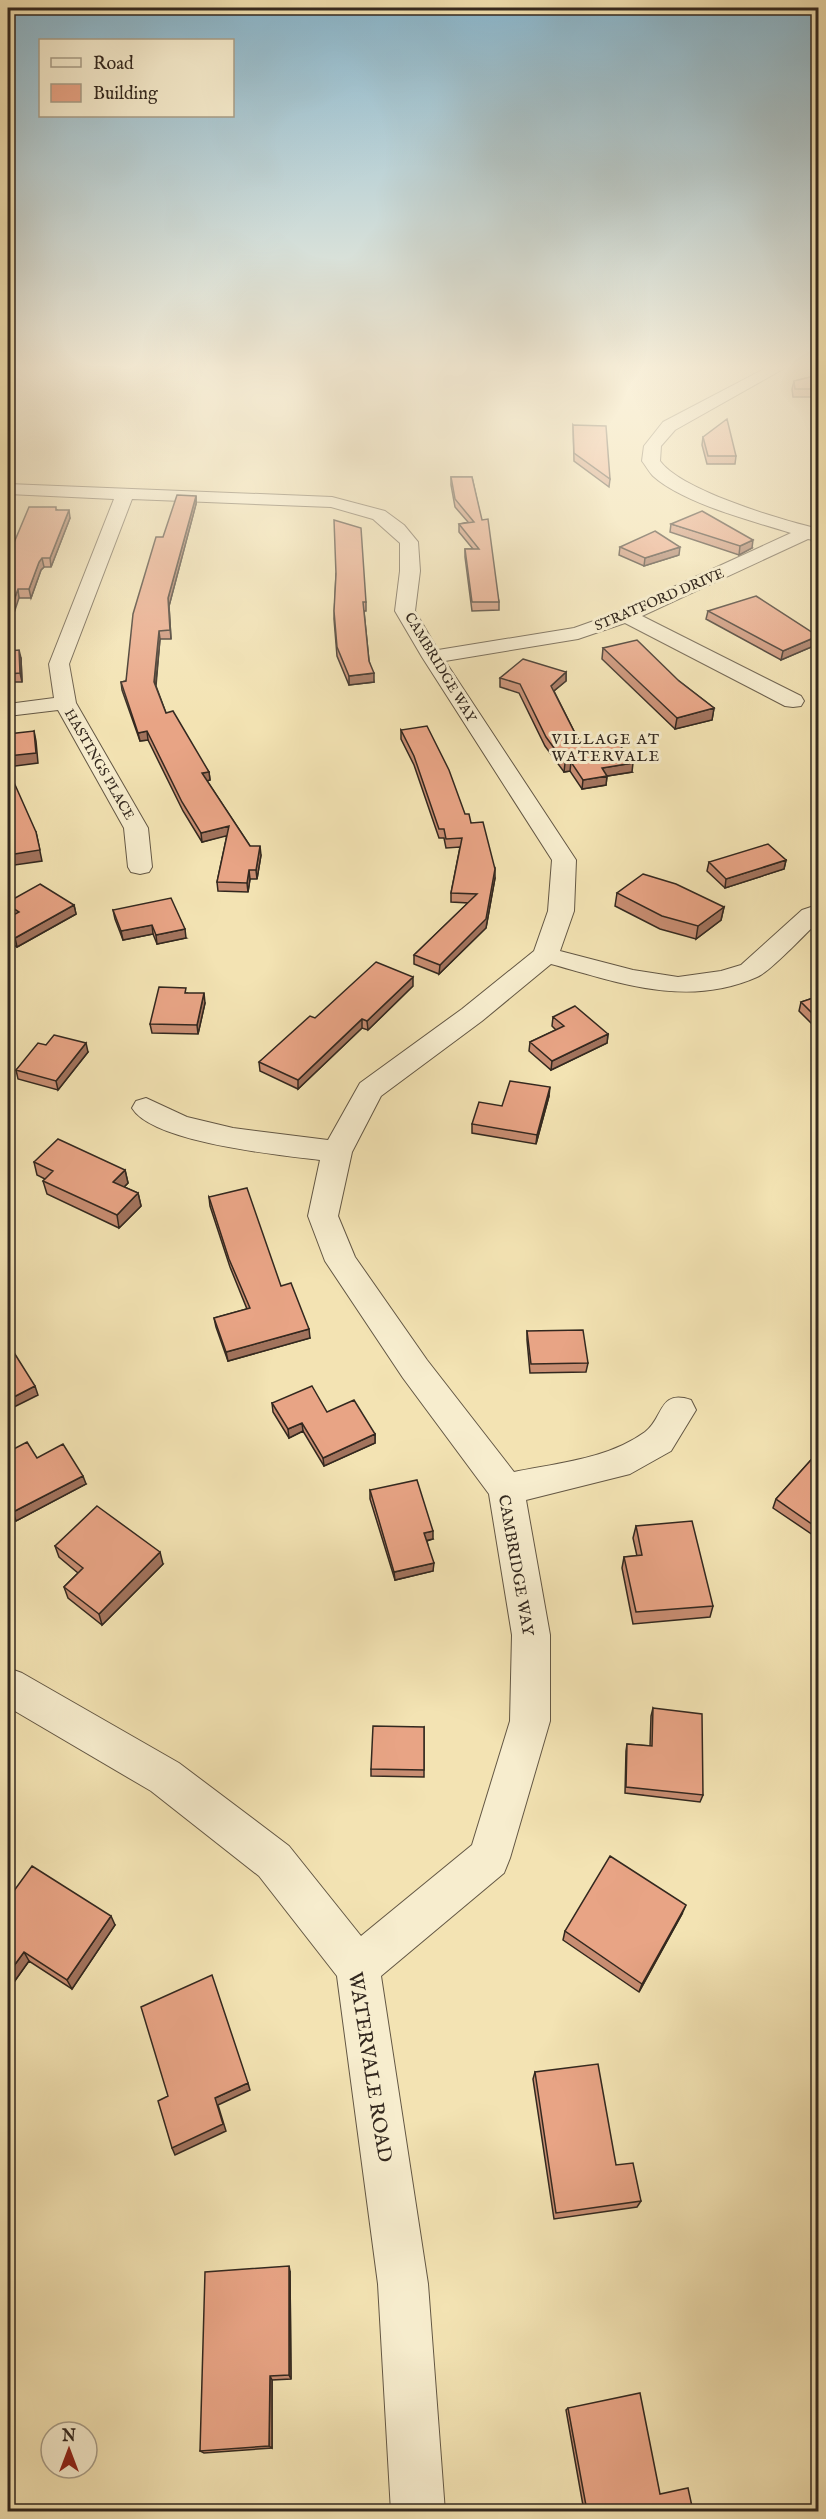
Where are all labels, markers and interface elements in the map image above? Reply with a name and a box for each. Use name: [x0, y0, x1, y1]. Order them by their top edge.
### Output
legend: [39, 39, 234, 117]
text: Road: [93, 53, 134, 76]
text: Building: [93, 83, 158, 106]
street label: STRATFORD DRIVE: [592, 564, 727, 635]
street label: CAMBRIDGE WAY: [400, 609, 481, 727]
street label: HASTINGS PLACE: [60, 706, 138, 823]
district label: VILLAGE AT WATERVALE: [551, 730, 661, 766]
street label: CAMBRIDGE WAY: [493, 1493, 537, 1638]
street label: WATERVALE ROAD: [342, 1970, 397, 2164]
north arrow: [39, 2420, 99, 2480]
text: N: [61, 2427, 76, 2447]

